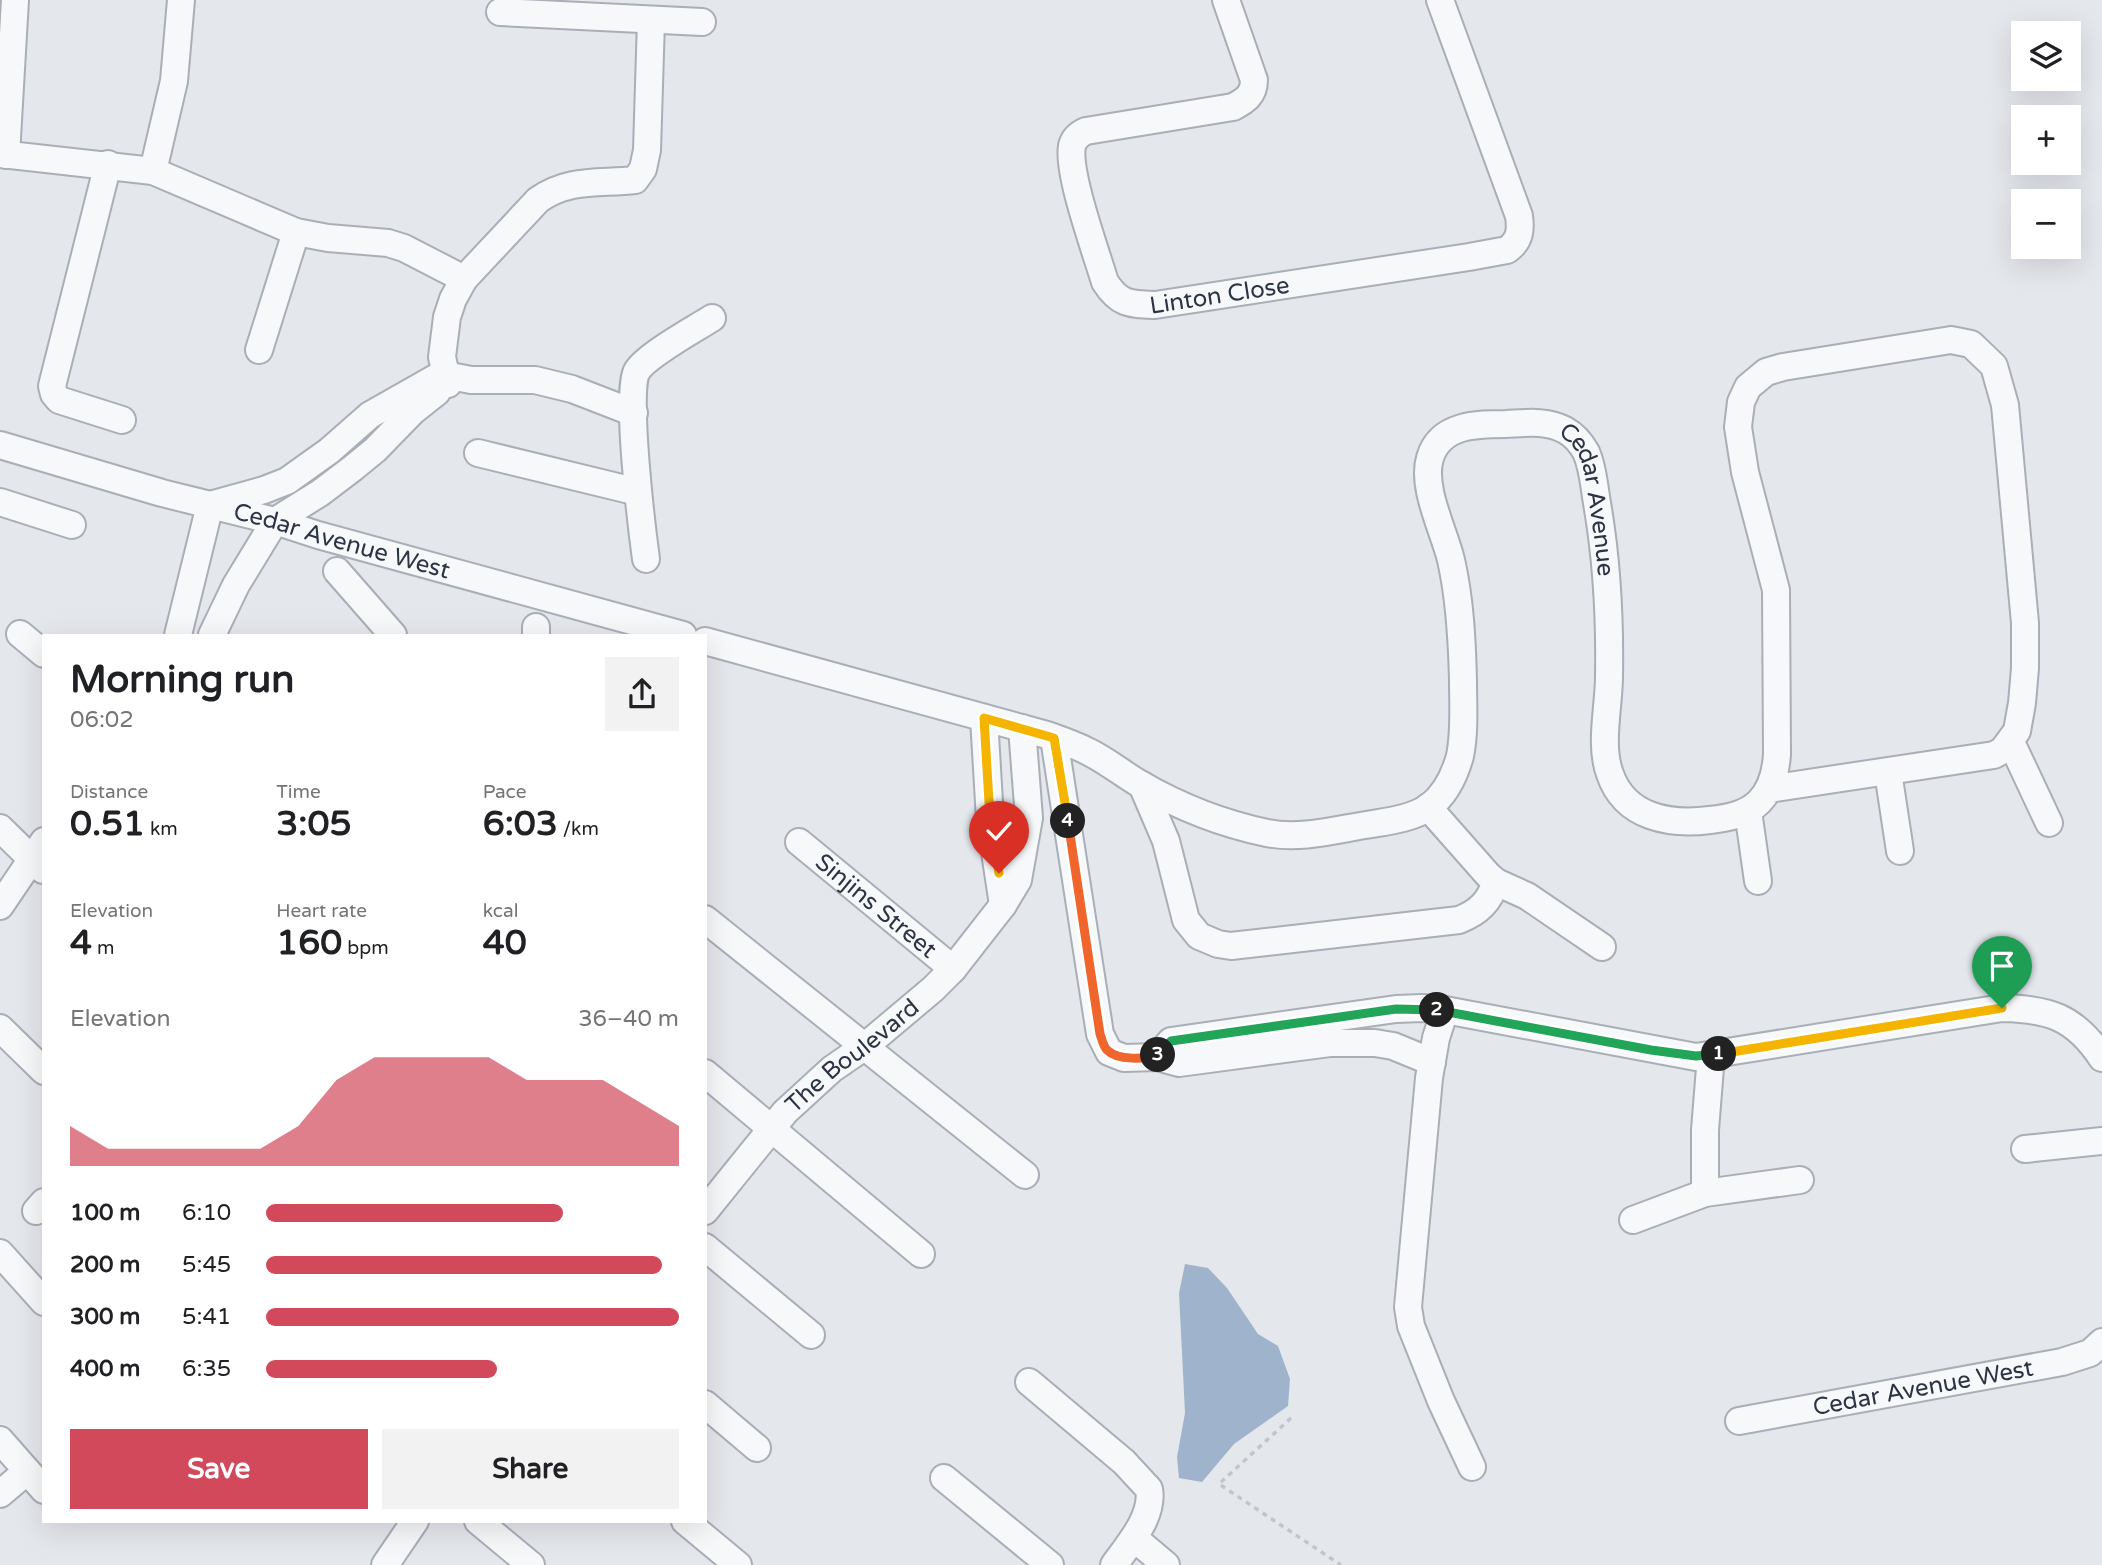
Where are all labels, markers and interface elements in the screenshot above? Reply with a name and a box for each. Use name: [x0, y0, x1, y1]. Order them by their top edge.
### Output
map controls: [2011, 21, 2081, 259]
button: layers: [2011, 21, 2081, 91]
button: +: [2011, 105, 2081, 175]
button: −: [2011, 189, 2081, 259]
street label: Linton Close: [1148, 270, 1291, 320]
street label: Cedar Avenue: [1554, 416, 1621, 577]
street label: Cedar Avenue West: [231, 497, 453, 585]
text: Morning run: [70, 657, 294, 703]
button: share: [605, 657, 679, 731]
text: 06:02: [70, 706, 134, 734]
text: Distance: [70, 781, 148, 803]
text: Time: [276, 781, 321, 803]
text: Pace: [483, 781, 526, 803]
pin: [969, 801, 1029, 873]
text: 0.51: [70, 803, 145, 845]
text: 3:05: [276, 803, 351, 845]
text: 6:03: [483, 803, 558, 845]
pin: 4: [1050, 804, 1086, 838]
text: 4: [1062, 809, 1073, 831]
icon: check: [980, 812, 1018, 850]
text: km: [145, 818, 178, 840]
text: /km: [558, 818, 599, 840]
street label: Sinjins Street: [810, 847, 943, 964]
text: Elevation: [70, 900, 153, 922]
text: Heart rate: [276, 900, 367, 922]
text: kcal: [483, 900, 518, 922]
text: 4: [70, 922, 92, 964]
text: 160: [276, 922, 342, 964]
text: 40: [483, 922, 527, 964]
pin: [1972, 936, 2032, 1008]
text: m: [92, 937, 114, 959]
text: bpm: [342, 937, 389, 959]
icon: arrive: [1983, 947, 2021, 985]
pin: 2: [1420, 992, 1454, 1028]
street label: The Boulevard: [779, 993, 925, 1119]
text: 2: [1431, 998, 1442, 1020]
text: Elevation: [70, 1005, 171, 1033]
text: 36–40 m: [578, 1005, 679, 1033]
pin: 1: [1702, 1036, 1736, 1072]
pin: 3: [1140, 1038, 1176, 1072]
text: 1: [1713, 1042, 1724, 1064]
text: 3: [1152, 1043, 1163, 1065]
text: 100 m: [70, 1199, 140, 1227]
text: 6:10: [182, 1199, 231, 1227]
text: 200 m: [70, 1251, 140, 1279]
text: 5:45: [182, 1251, 231, 1279]
text: 300 m: [70, 1303, 140, 1331]
text: 5:41: [182, 1303, 231, 1331]
street label: Cedar Avenue West: [1810, 1353, 2036, 1422]
text: 400 m: [70, 1355, 140, 1383]
text: 6:35: [182, 1355, 231, 1383]
button: Save: [70, 1429, 368, 1509]
button: Share: [382, 1429, 679, 1509]

